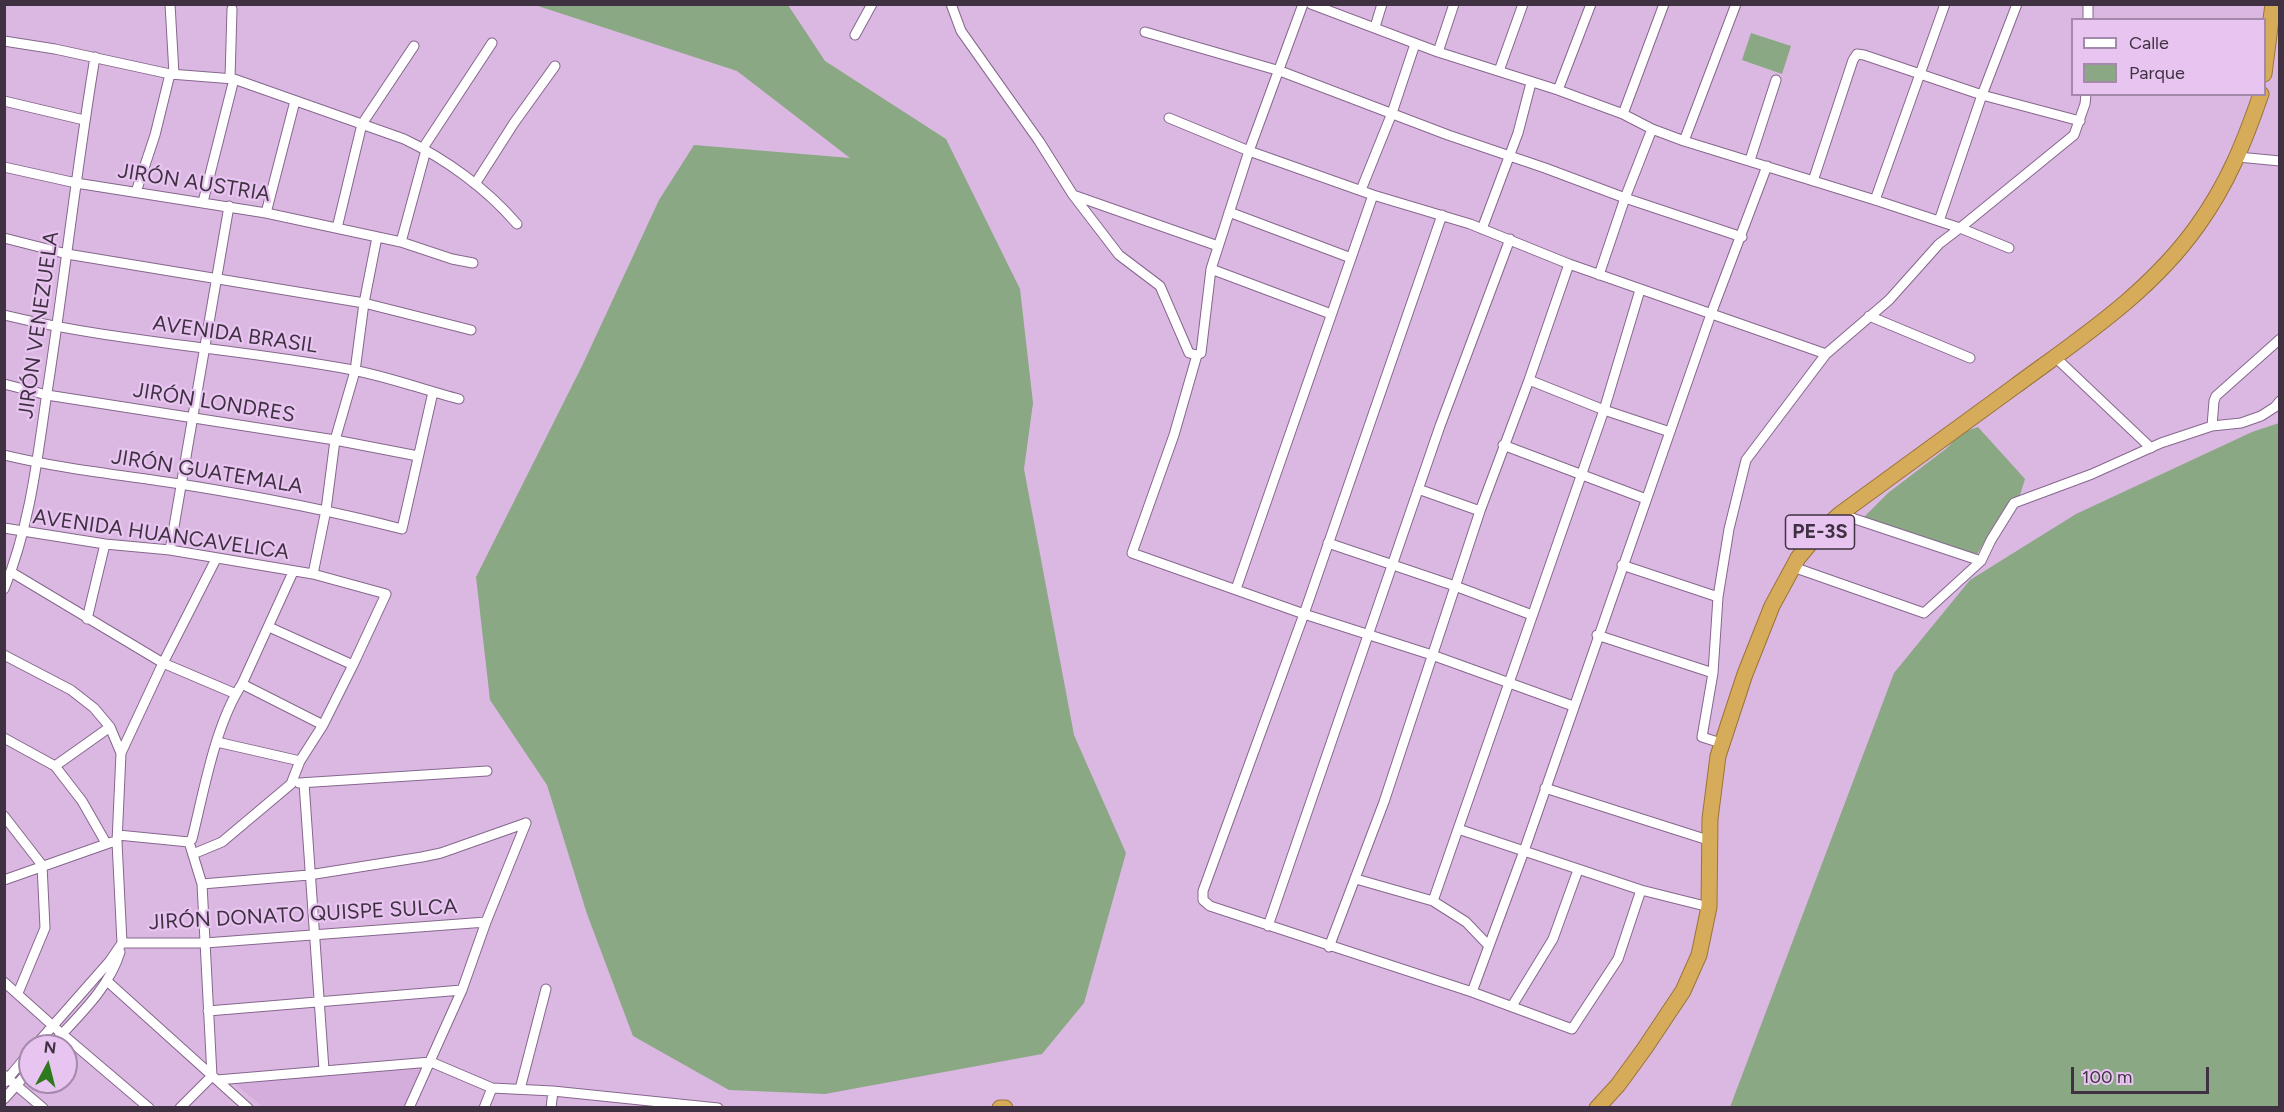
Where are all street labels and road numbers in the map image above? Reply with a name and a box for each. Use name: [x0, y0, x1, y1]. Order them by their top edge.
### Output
street label: JIRÓN AUSTRIA: [116, 159, 272, 207]
street label: JIRÓN VENEZUELA: [13, 230, 65, 420]
street label: AVENIDA BRASIL: [151, 311, 319, 359]
street label: JIRÓN LONDRES: [131, 378, 297, 428]
street label: JIRÓN GUATEMALA: [110, 444, 304, 500]
street label: AVENIDA HUANCAVELICA: [31, 505, 291, 565]
road number: PE-3S: [1786, 515, 1854, 549]
street label: JIRÓN DONATO QUISPE SULCA: [148, 894, 458, 936]

